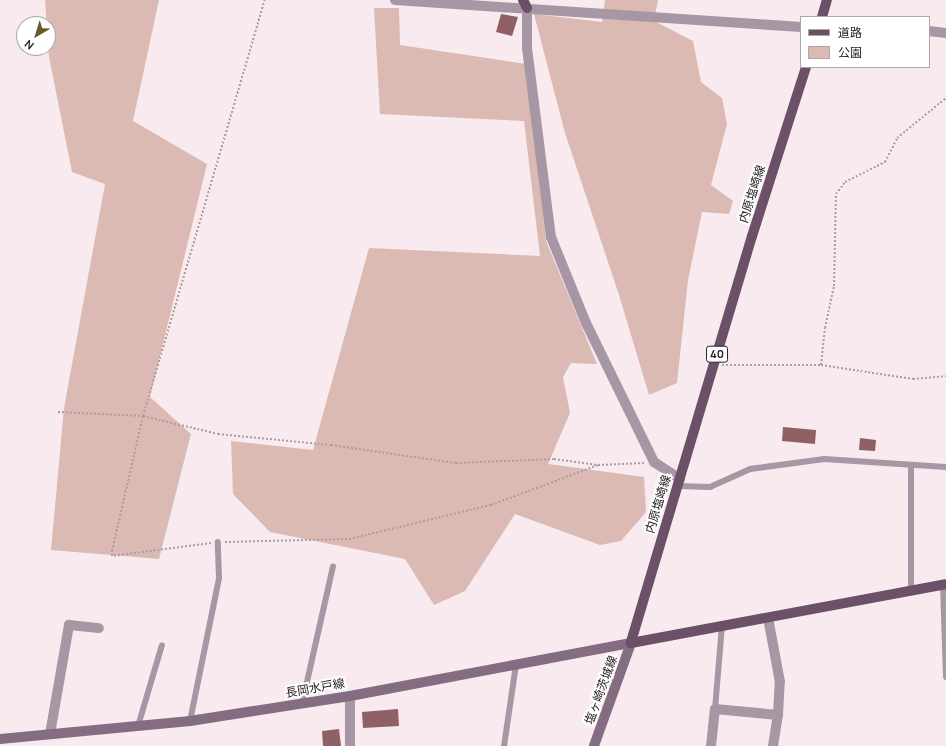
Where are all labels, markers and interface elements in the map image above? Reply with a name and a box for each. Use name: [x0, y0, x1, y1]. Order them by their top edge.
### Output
north arrow: [16, 16, 56, 56]
legend: [800, 16, 930, 68]
text: 道路: [838, 24, 862, 41]
text: N: [21, 37, 37, 53]
text: 公園: [838, 44, 862, 61]
street label: 内原塩崎線: [736, 163, 768, 225]
road number: 40: [706, 345, 728, 363]
street label: 内原塩崎線: [642, 473, 674, 535]
street label: 塩ヶ崎茨城線: [582, 654, 620, 726]
street label: 長岡水戸線: [284, 676, 346, 700]

